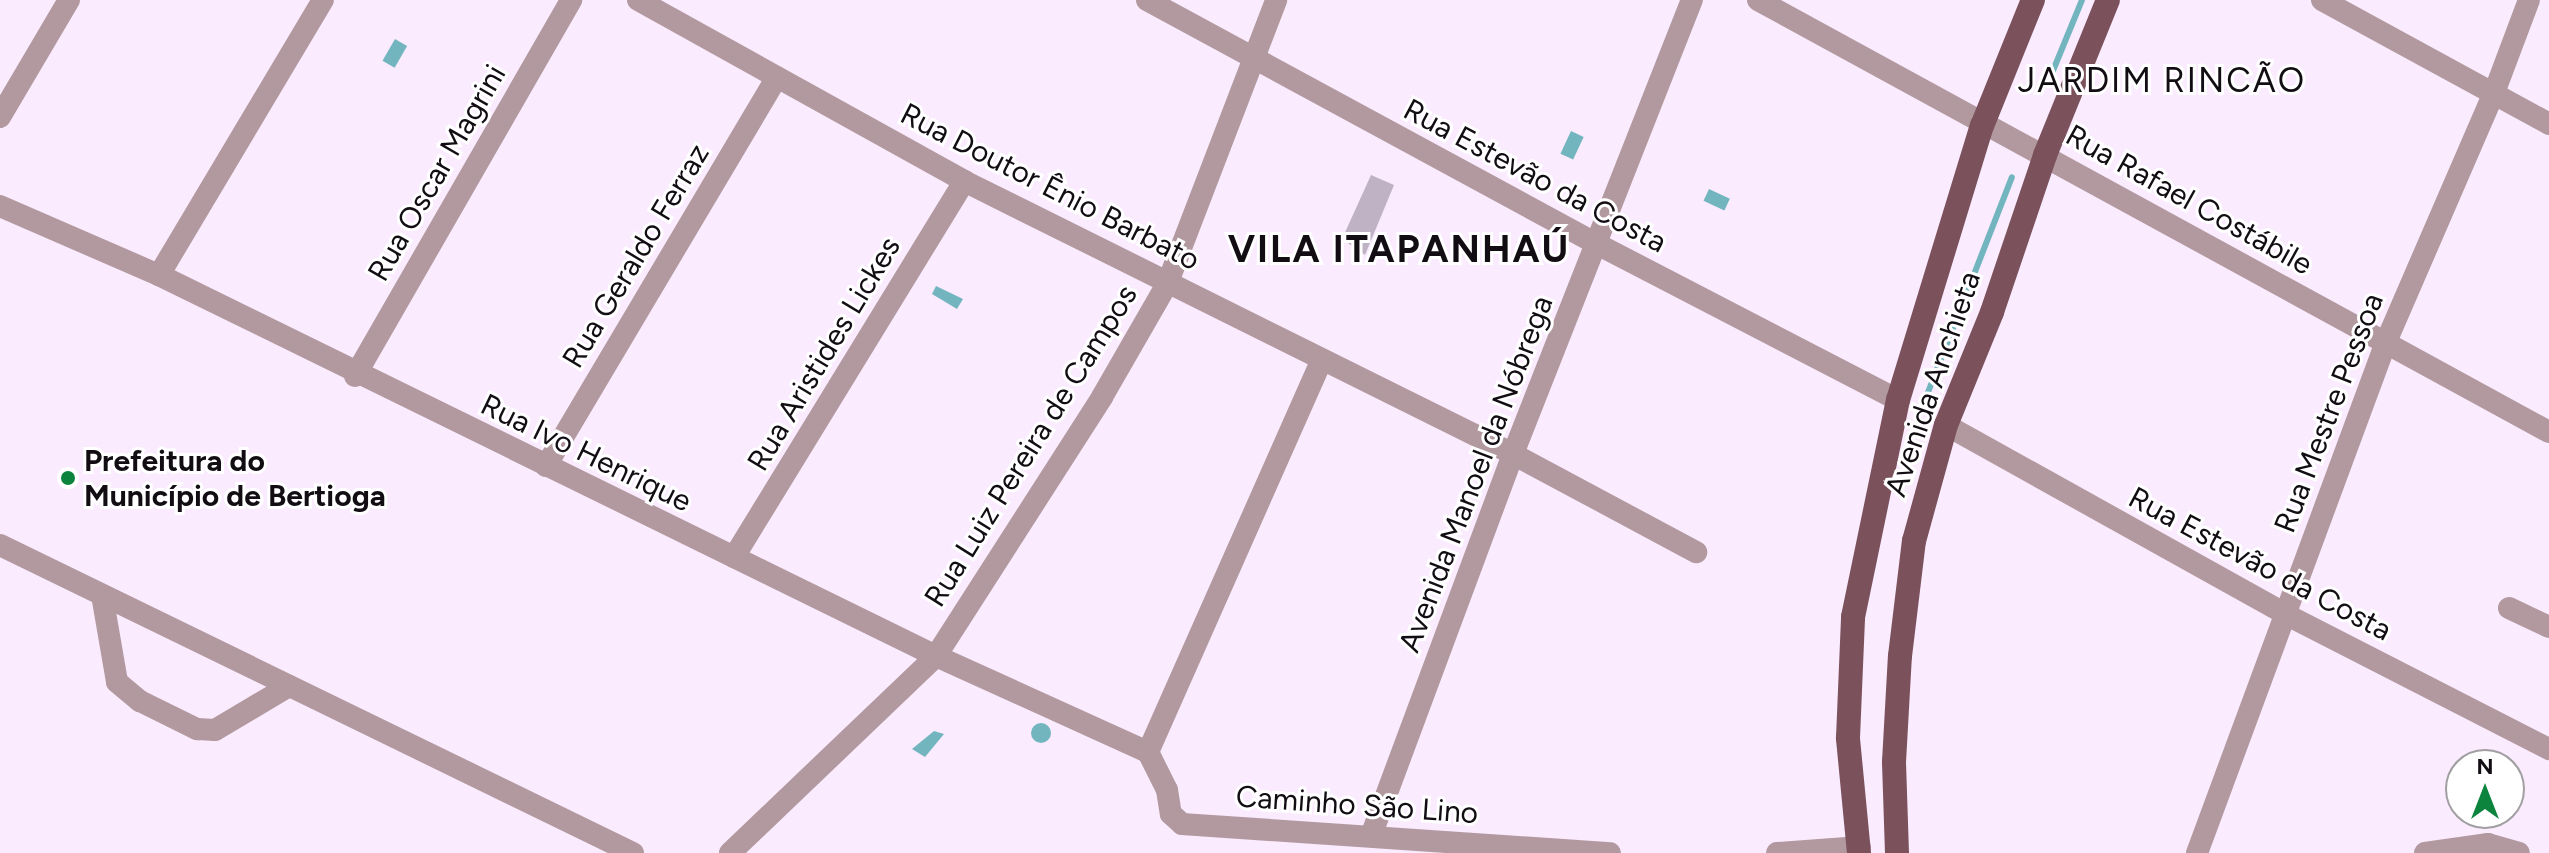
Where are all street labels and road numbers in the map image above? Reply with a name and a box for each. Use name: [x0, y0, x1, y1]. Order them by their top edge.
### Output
street label: Rua Oscar Magrini: [360, 58, 514, 288]
street label: Rua Estevão da Costa: [1397, 91, 1673, 261]
street label: Rua Doutor Ênio Barbato: [894, 96, 1206, 278]
street label: Rua Rafael Costábile: [2060, 117, 2318, 283]
street label: Rua Geraldo Ferraz: [555, 138, 717, 374]
street label: Rua Aristides Lickes: [740, 230, 908, 478]
street label: Avenida Anchieta: [1878, 267, 1988, 501]
street label: Rua Luiz Pereira de Campos: [917, 279, 1145, 613]
street label: Rua Mestre Pessoa: [2267, 288, 2391, 538]
street label: Avenida Manoel da Nóbrega: [1391, 291, 1561, 657]
street label: Rua Ivo Henrique: [475, 386, 697, 520]
street label: Rua Estevão da Costa: [2122, 479, 2398, 649]
street label: Caminho São Lino: [1235, 779, 1479, 831]

